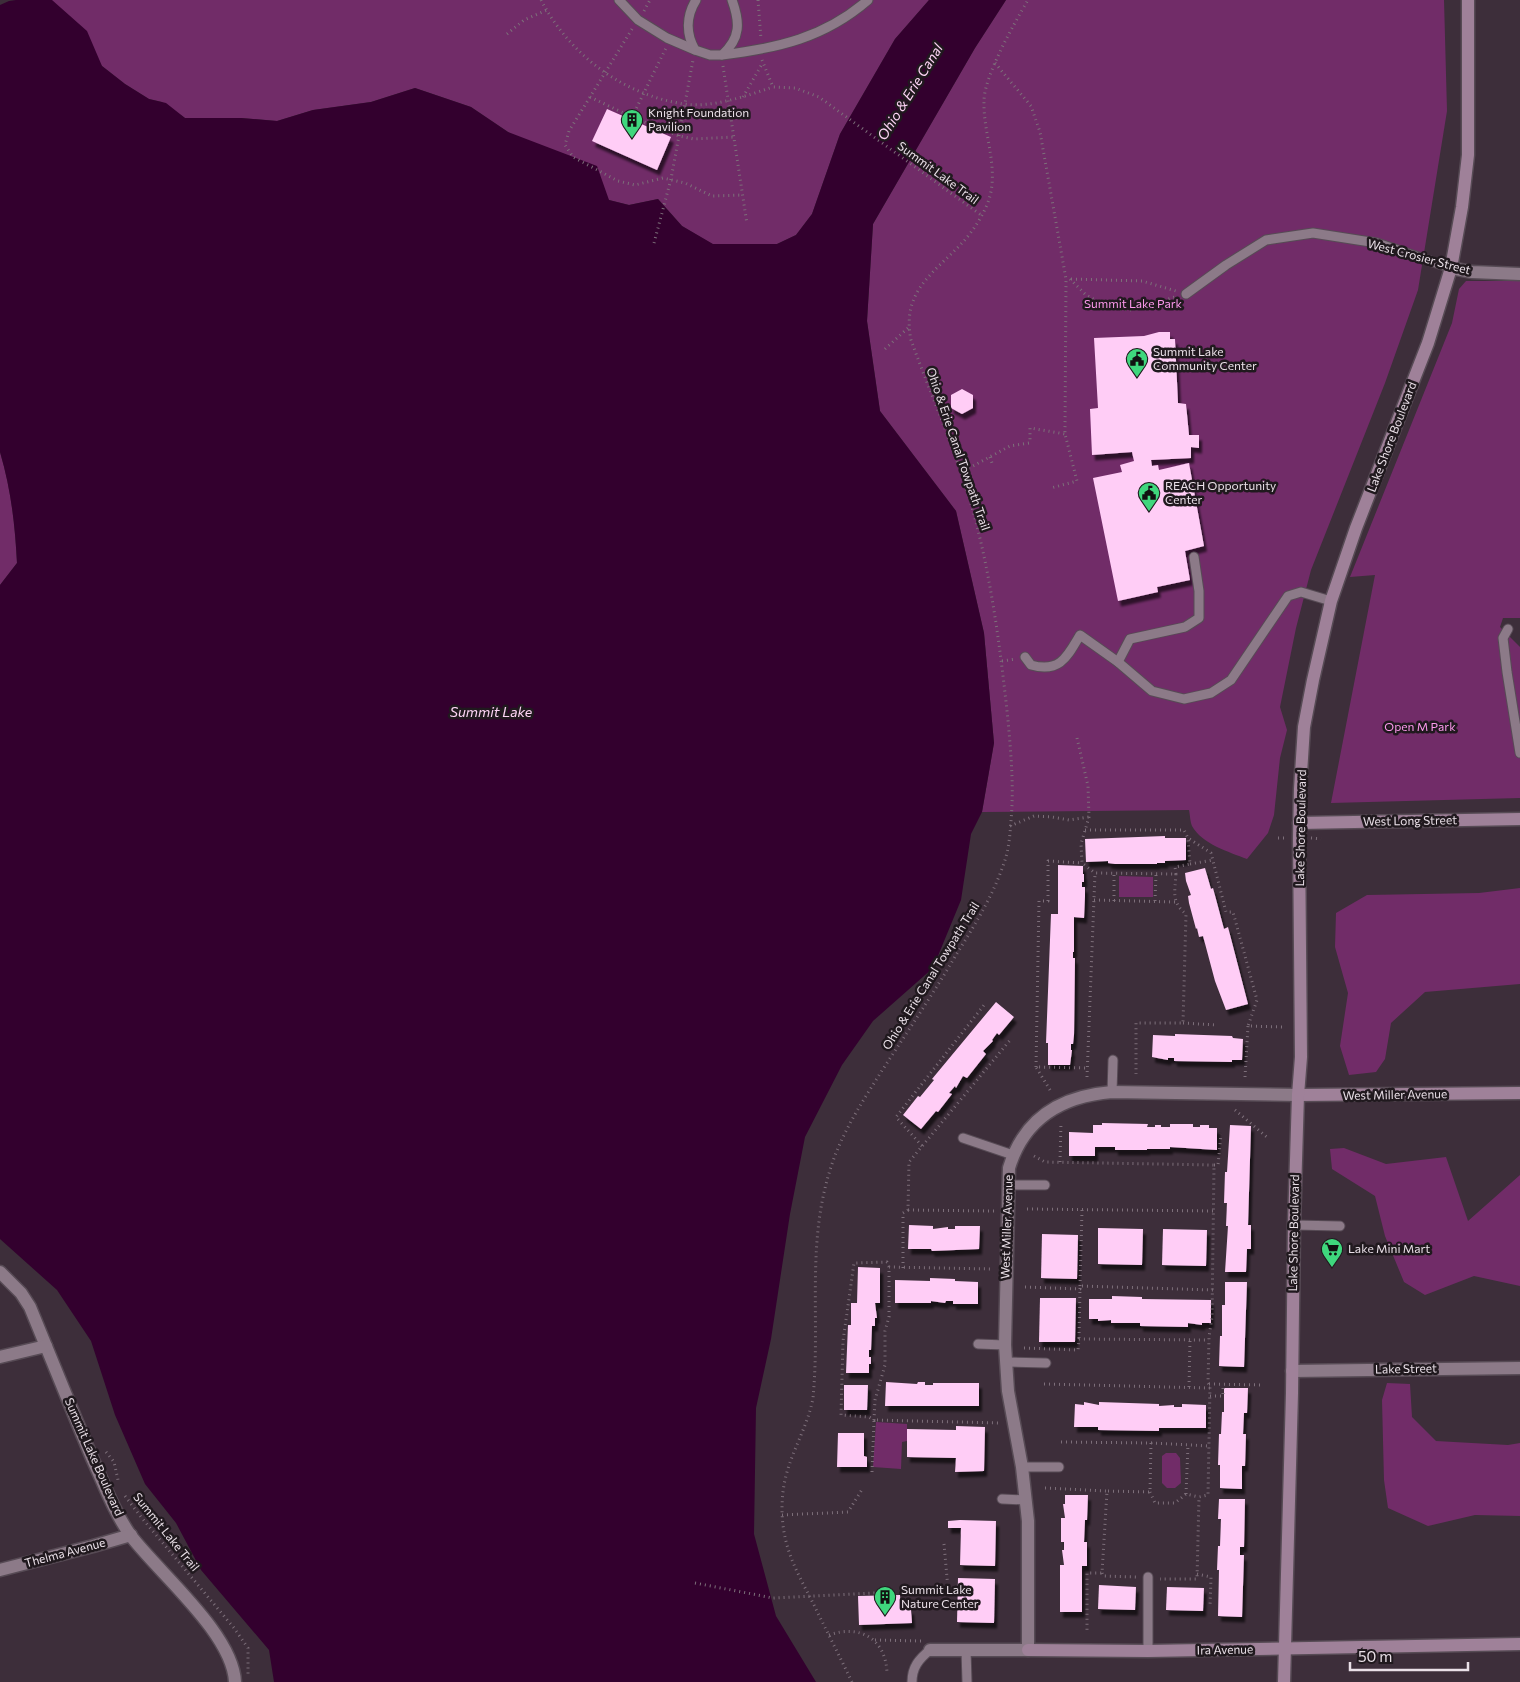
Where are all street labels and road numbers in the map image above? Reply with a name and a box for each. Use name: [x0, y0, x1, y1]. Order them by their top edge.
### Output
street label: Summit Lake Trail: [895, 138, 982, 206]
street label: West Crosier Street: [1366, 236, 1472, 277]
street label: Ohio & Erie Canal Towpath Trail: [924, 365, 993, 532]
street label: Lake Shore Boulevard: [1364, 379, 1419, 494]
street label: Lake Shore Boulevard: [1292, 769, 1308, 887]
street label: West Long Street: [1363, 812, 1457, 828]
street label: Ohio & Erie Canal Towpath Trail: [879, 899, 982, 1052]
street label: West Miller Avenue: [1343, 1086, 1447, 1102]
street label: Lake Shore Boulevard: [1285, 1174, 1301, 1292]
street label: West Miller Avenue: [997, 1175, 1015, 1279]
street label: Lake Street: [1375, 1360, 1437, 1376]
street label: Summit Lake Boulevard: [63, 1395, 127, 1518]
street label: Summit Lake Trail: [131, 1489, 203, 1573]
street label: Thelma Avenue: [23, 1535, 107, 1570]
street label: Ira Avenue: [1197, 1642, 1253, 1656]

